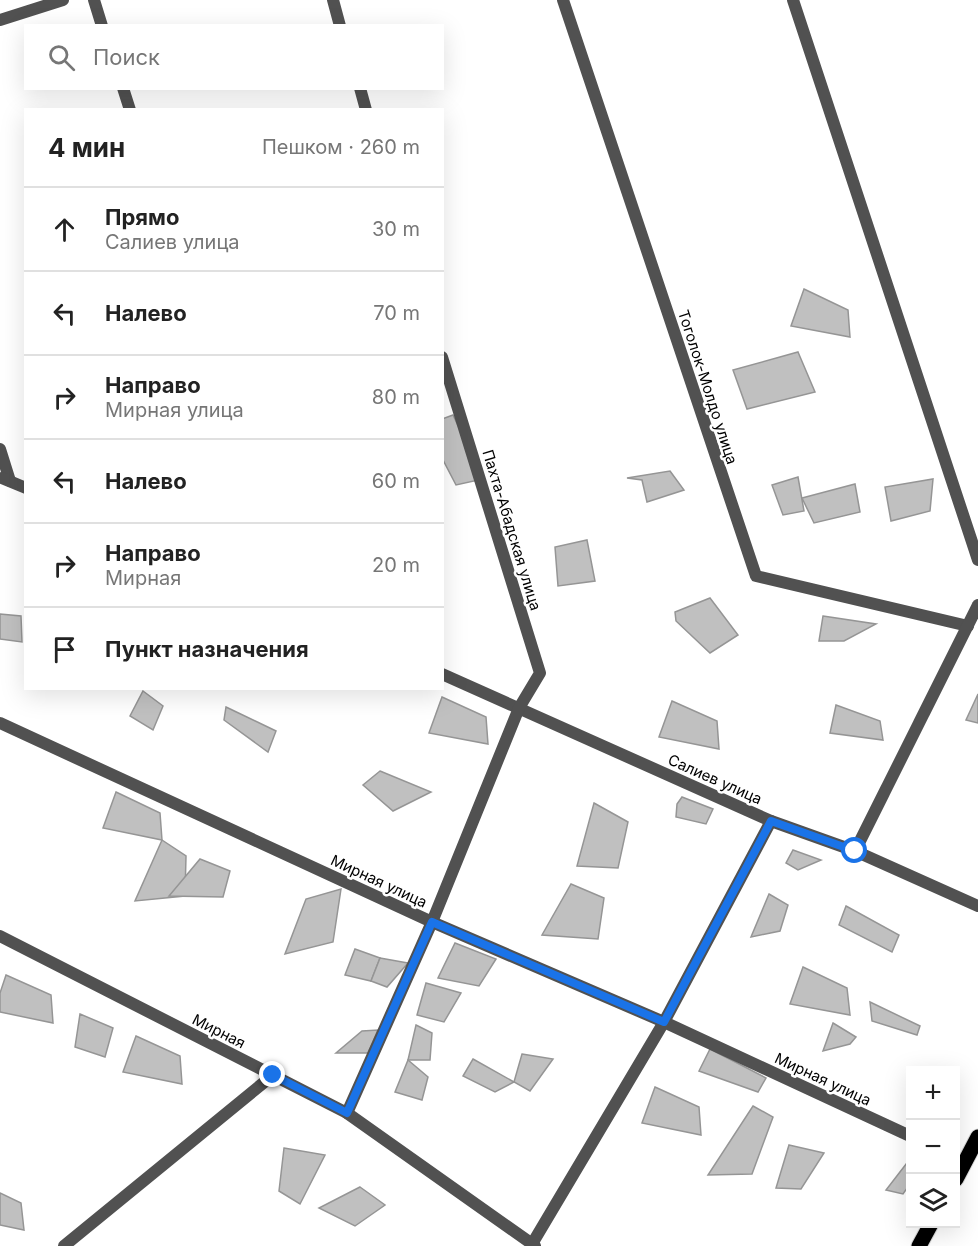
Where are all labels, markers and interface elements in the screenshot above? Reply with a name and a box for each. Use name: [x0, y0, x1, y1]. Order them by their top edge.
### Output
search box: [24, 24, 444, 90]
icon: search: [45, 41, 78, 74]
text: Поиск: [93, 44, 160, 70]
text: 4 мин: [48, 132, 125, 163]
text: Пешком · 260 m: [262, 135, 420, 159]
text: Прямо: [105, 204, 179, 230]
icon: ahead: [48, 213, 81, 246]
text: 30 m: [372, 217, 420, 241]
text: Салиев улица: [105, 230, 240, 254]
icon: left: [48, 297, 81, 330]
text: Налево: [105, 300, 187, 326]
text: 70 m: [373, 301, 420, 325]
street label: Тоголок-Молдо улица: [674, 307, 742, 467]
text: Направо: [105, 372, 201, 398]
icon: right: [48, 381, 81, 414]
text: 80 m: [372, 385, 420, 409]
text: Мирная улица: [105, 398, 244, 422]
street label: Пахта-Абадская улица: [478, 447, 546, 613]
icon: left: [48, 465, 81, 498]
text: Налево: [105, 468, 187, 494]
text: 60 m: [372, 469, 420, 493]
text: Направо: [105, 540, 201, 566]
icon: right: [48, 549, 81, 582]
text: 20 m: [372, 553, 420, 577]
text: Мирная: [105, 566, 181, 590]
icon: arrive: [48, 633, 81, 666]
text: Пункт назначения: [105, 636, 309, 662]
street label: Салиев улица: [665, 750, 765, 808]
route start: [841, 837, 867, 863]
street label: Мирная улица: [328, 850, 430, 912]
street label: Мирная: [189, 1010, 249, 1052]
street label: Мирная улица: [772, 1048, 874, 1110]
route end: [259, 1061, 285, 1087]
map controls: [906, 1066, 960, 1228]
button: +: [906, 1066, 960, 1120]
button: −: [906, 1120, 960, 1174]
button: layers: [906, 1174, 960, 1228]

